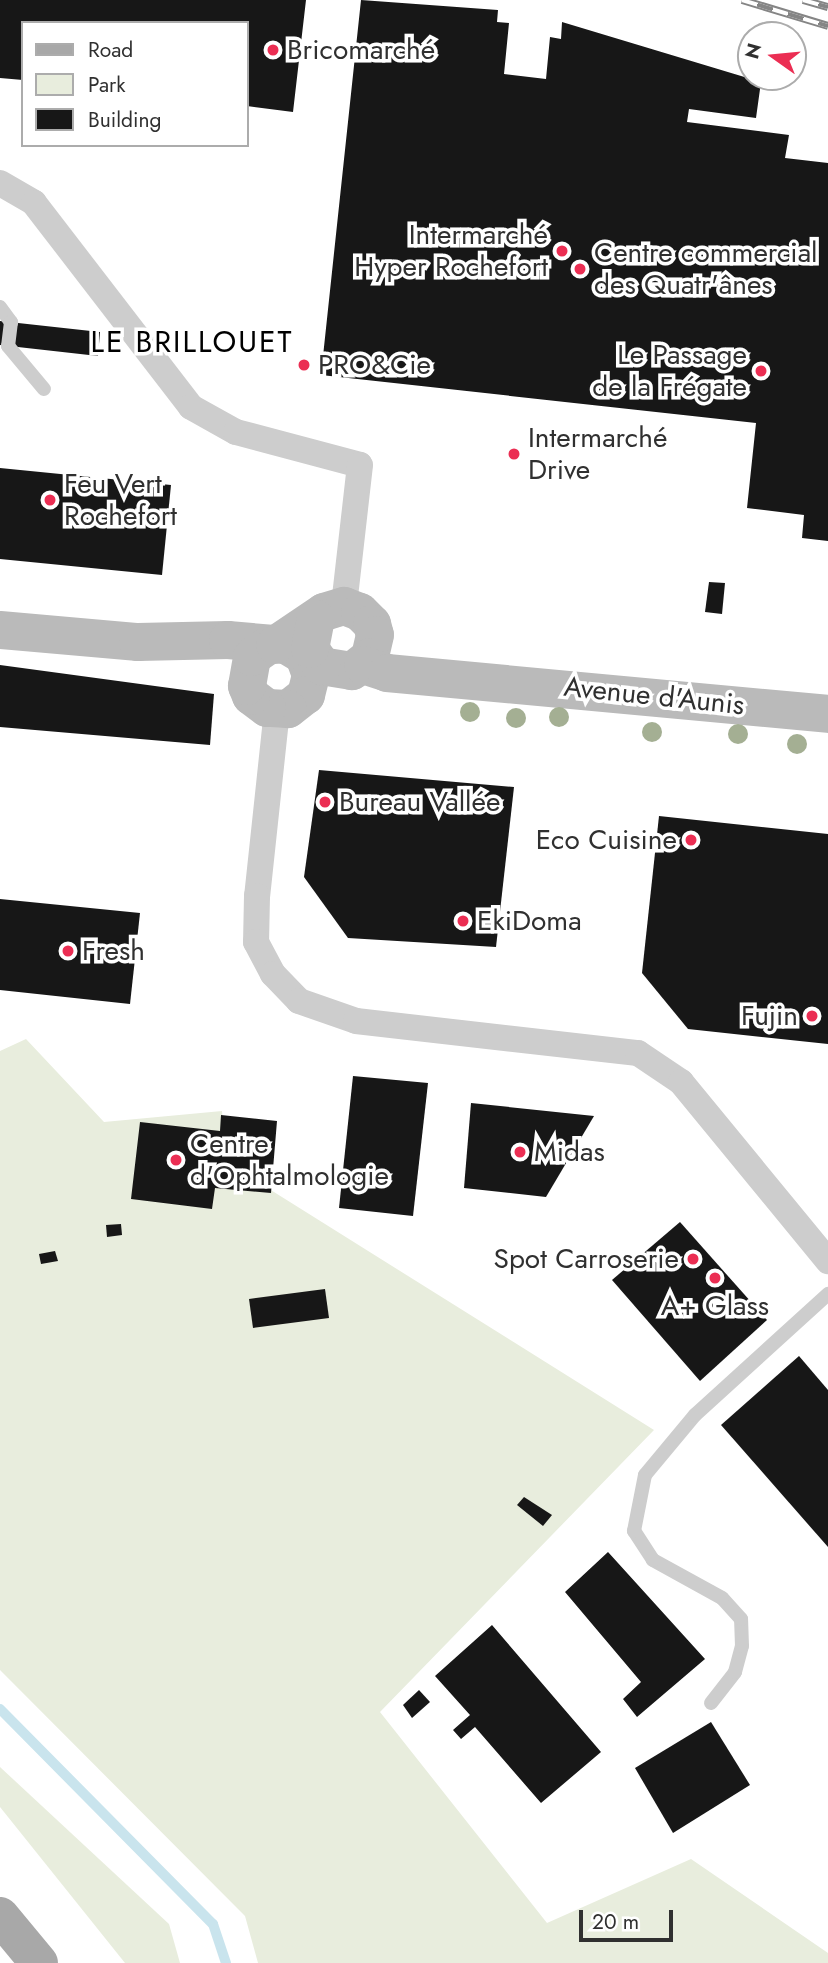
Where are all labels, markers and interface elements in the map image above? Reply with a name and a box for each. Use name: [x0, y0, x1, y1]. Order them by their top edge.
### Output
legend: [21, 21, 248, 147]
north arrow: [737, 21, 807, 91]
place label: Bricomarché: [287, 33, 435, 67]
text: Road: [88, 35, 133, 65]
text: N: [738, 40, 768, 62]
marker: Bricomarché: [265, 42, 281, 58]
text: Park: [88, 70, 125, 100]
text: Building: [88, 105, 161, 135]
place label: Intermarché Hyper Rochefort: [354, 218, 548, 284]
place label: Centre commercial des Quatr'ânes: [594, 236, 818, 302]
marker: Intermarché Hyper Rochefort: [554, 243, 570, 259]
marker: Centre commercial des Quatr'ânes: [572, 261, 588, 277]
district label: LE BRILLOUET: [92, 324, 292, 360]
place label: Le Passage de la Frégate: [592, 338, 747, 404]
place label: PRO&Cie: [318, 348, 431, 382]
marker: PRO&Cie: [296, 357, 312, 373]
marker: Le Passage de la Frégate: [753, 363, 769, 379]
place label: Intermarché Drive: [528, 421, 667, 487]
marker: Intermarché Drive: [506, 446, 522, 462]
place label: Feu Vert Rochefort: [64, 467, 177, 533]
marker: Feu Vert Rochefort: [42, 492, 58, 508]
street label: Avenue d'Aunis: [562, 670, 746, 722]
place label: Bureau Vallée: [339, 785, 500, 819]
marker: Bureau Vallée: [317, 794, 333, 810]
place label: Eco Cuisine: [536, 823, 677, 857]
marker: Eco Cuisine: [683, 832, 699, 848]
place label: EkiDoma: [477, 904, 582, 938]
marker: EkiDoma: [455, 913, 471, 929]
place label: Fresh: [82, 934, 145, 968]
marker: Fresh: [60, 943, 76, 959]
place label: Fujin: [741, 999, 798, 1033]
marker: Fujin: [804, 1008, 820, 1024]
place label: Centre d'Ophtalmologie: [190, 1127, 389, 1193]
place label: Midas: [534, 1135, 605, 1169]
marker: Midas: [512, 1144, 528, 1160]
marker: Centre d'Ophtalmologie: [168, 1152, 184, 1168]
place label: Spot Carroserie: [494, 1242, 679, 1276]
marker: Spot Carroserie: [685, 1251, 701, 1267]
marker: A+ Glass: [707, 1270, 723, 1286]
place label: A+ Glass: [661, 1289, 769, 1323]
scale bar: [583, 1896, 678, 1940]
text: 20 m: [592, 1907, 639, 1937]

